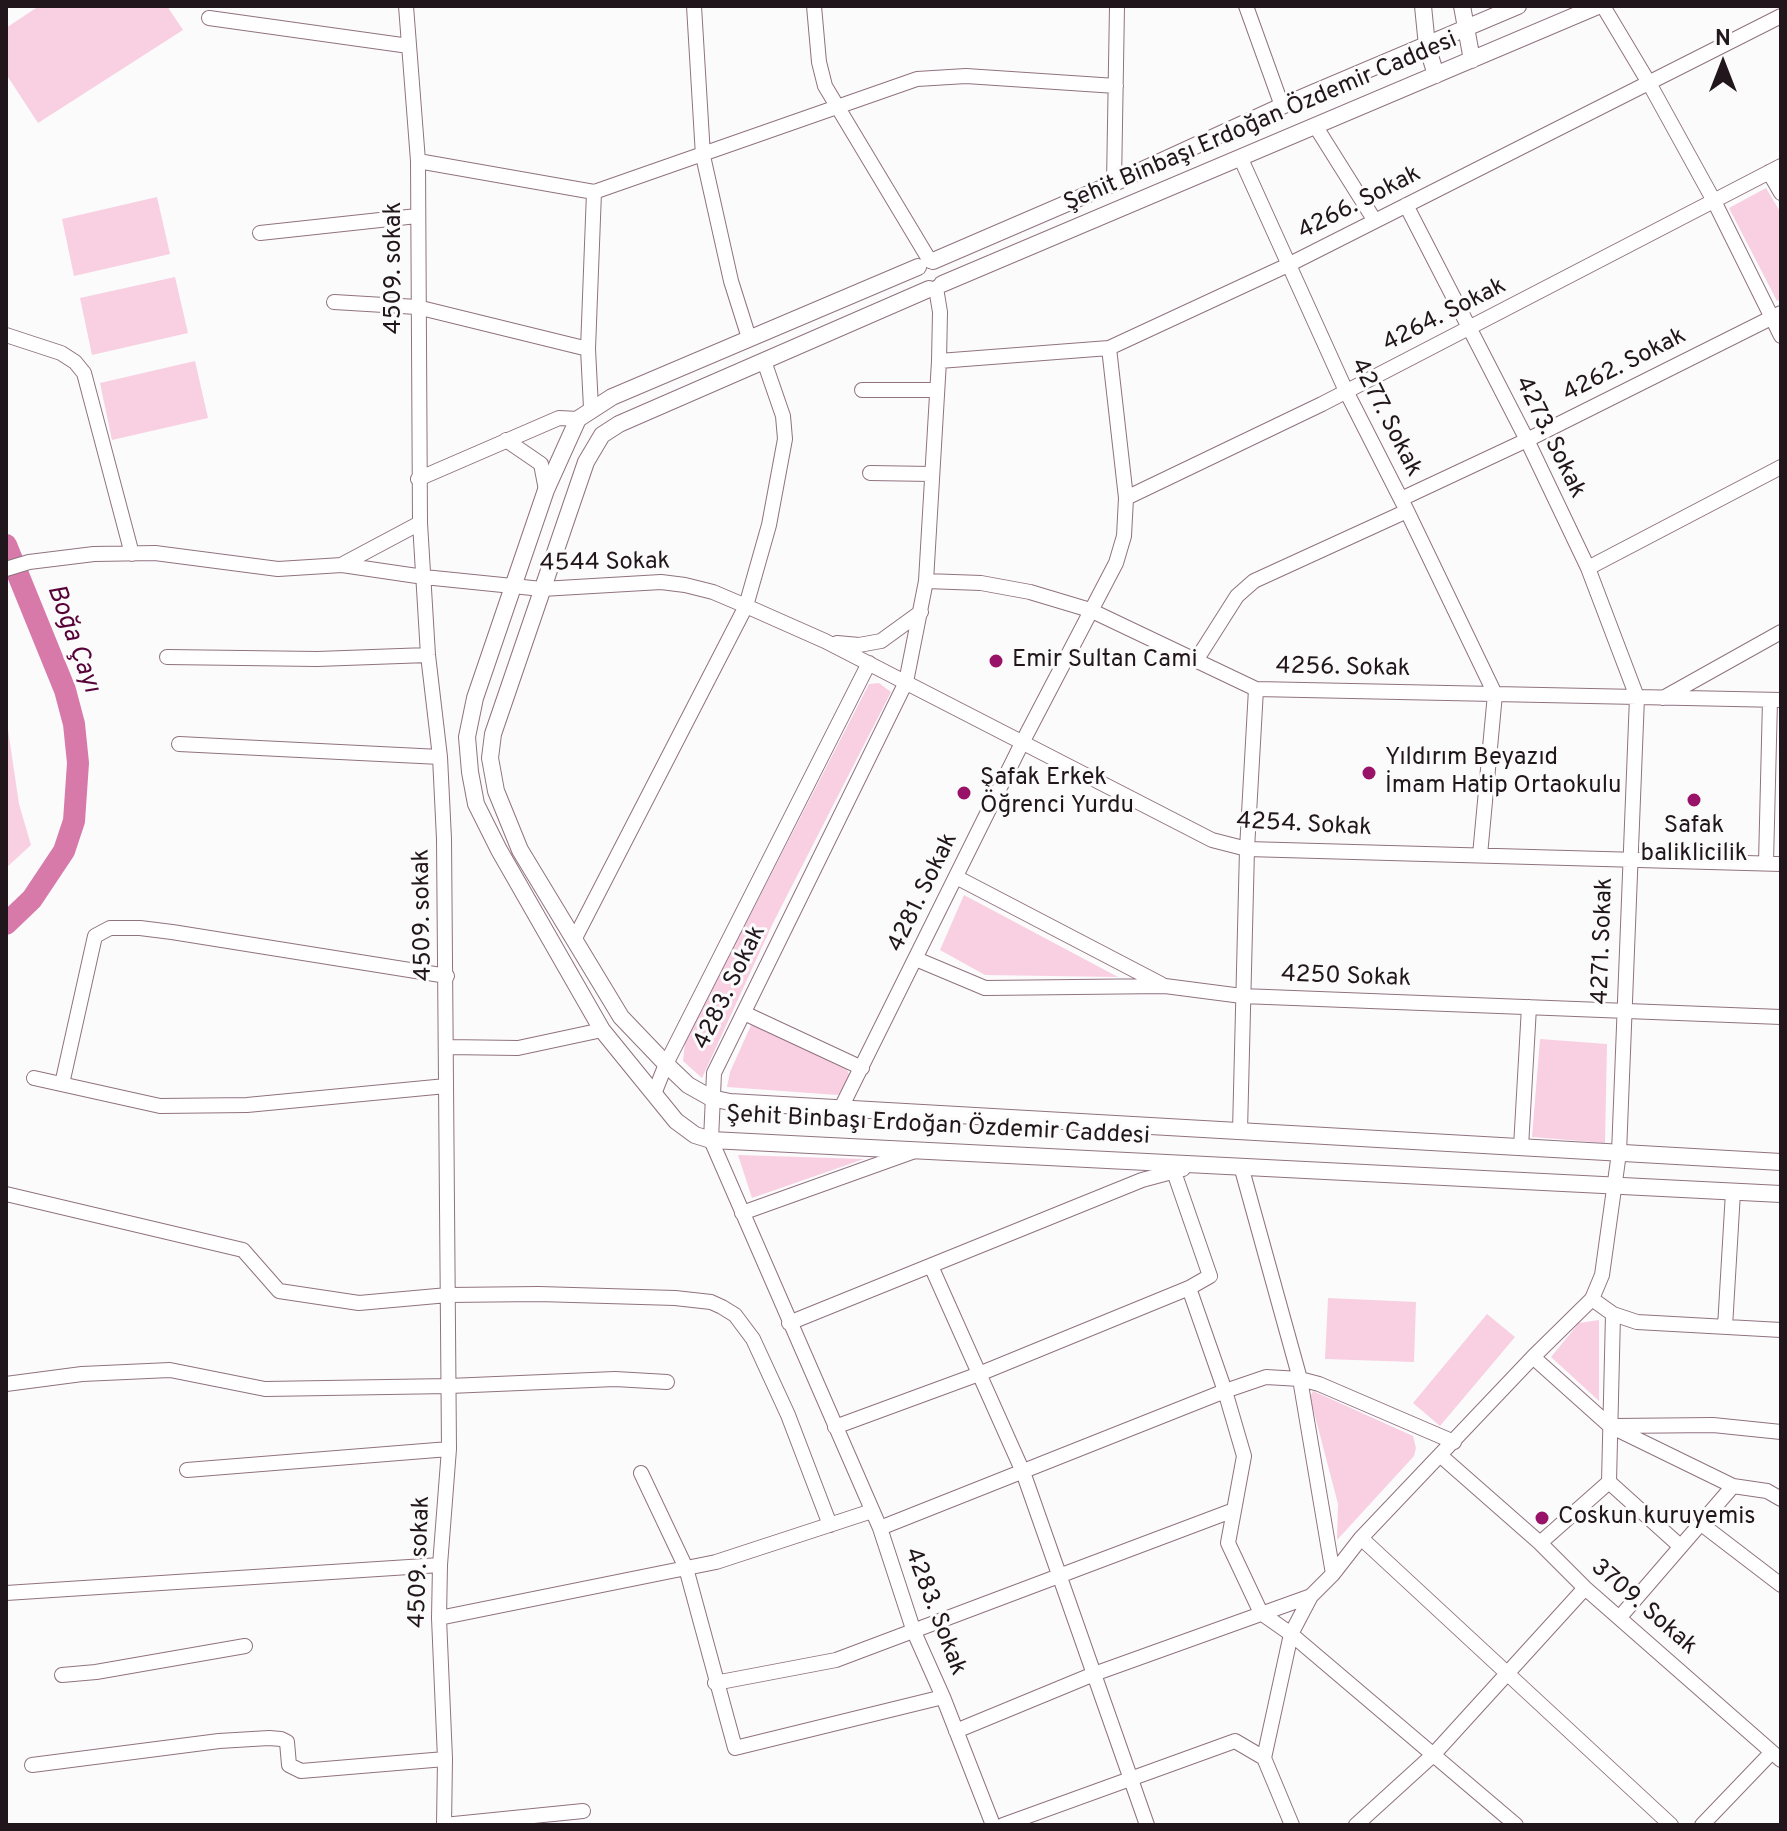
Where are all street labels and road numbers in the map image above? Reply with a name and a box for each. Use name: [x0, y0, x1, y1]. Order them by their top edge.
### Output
street label: Şehit Binbaşı Erdoğan Özdemir Caddesi: [1060, 27, 1462, 219]
street label: 4266. Sokak: [1294, 161, 1426, 247]
street label: 4509. sokak: [381, 202, 409, 334]
street label: 4264. Sokak: [1378, 273, 1512, 359]
street label: 4262. Sokak: [1559, 323, 1691, 409]
street label: 4277. Sokak: [1343, 354, 1427, 482]
street label: 4273. Sokak: [1507, 372, 1591, 504]
street label: 4544 Sokak: [539, 548, 671, 580]
street label: 4256. Sokak: [1275, 653, 1411, 685]
street label: 4254. Sokak: [1235, 808, 1373, 844]
street label: 4281. Sokak: [883, 829, 965, 957]
street label: 4509. sokak: [408, 849, 440, 981]
street label: 4271. Sokak: [1587, 877, 1621, 1005]
street label: 4283. Sokak: [689, 921, 773, 1055]
street label: 4250 Sokak: [1280, 961, 1412, 995]
street label: Şehit Binbaşı Erdoğan Özdemir Caddesi: [725, 1102, 1151, 1152]
street label: 4509. sokak: [404, 1495, 438, 1629]
street label: 4283. Sokak: [896, 1544, 972, 1680]
street label: 3709. Sokak: [1584, 1554, 1702, 1662]

